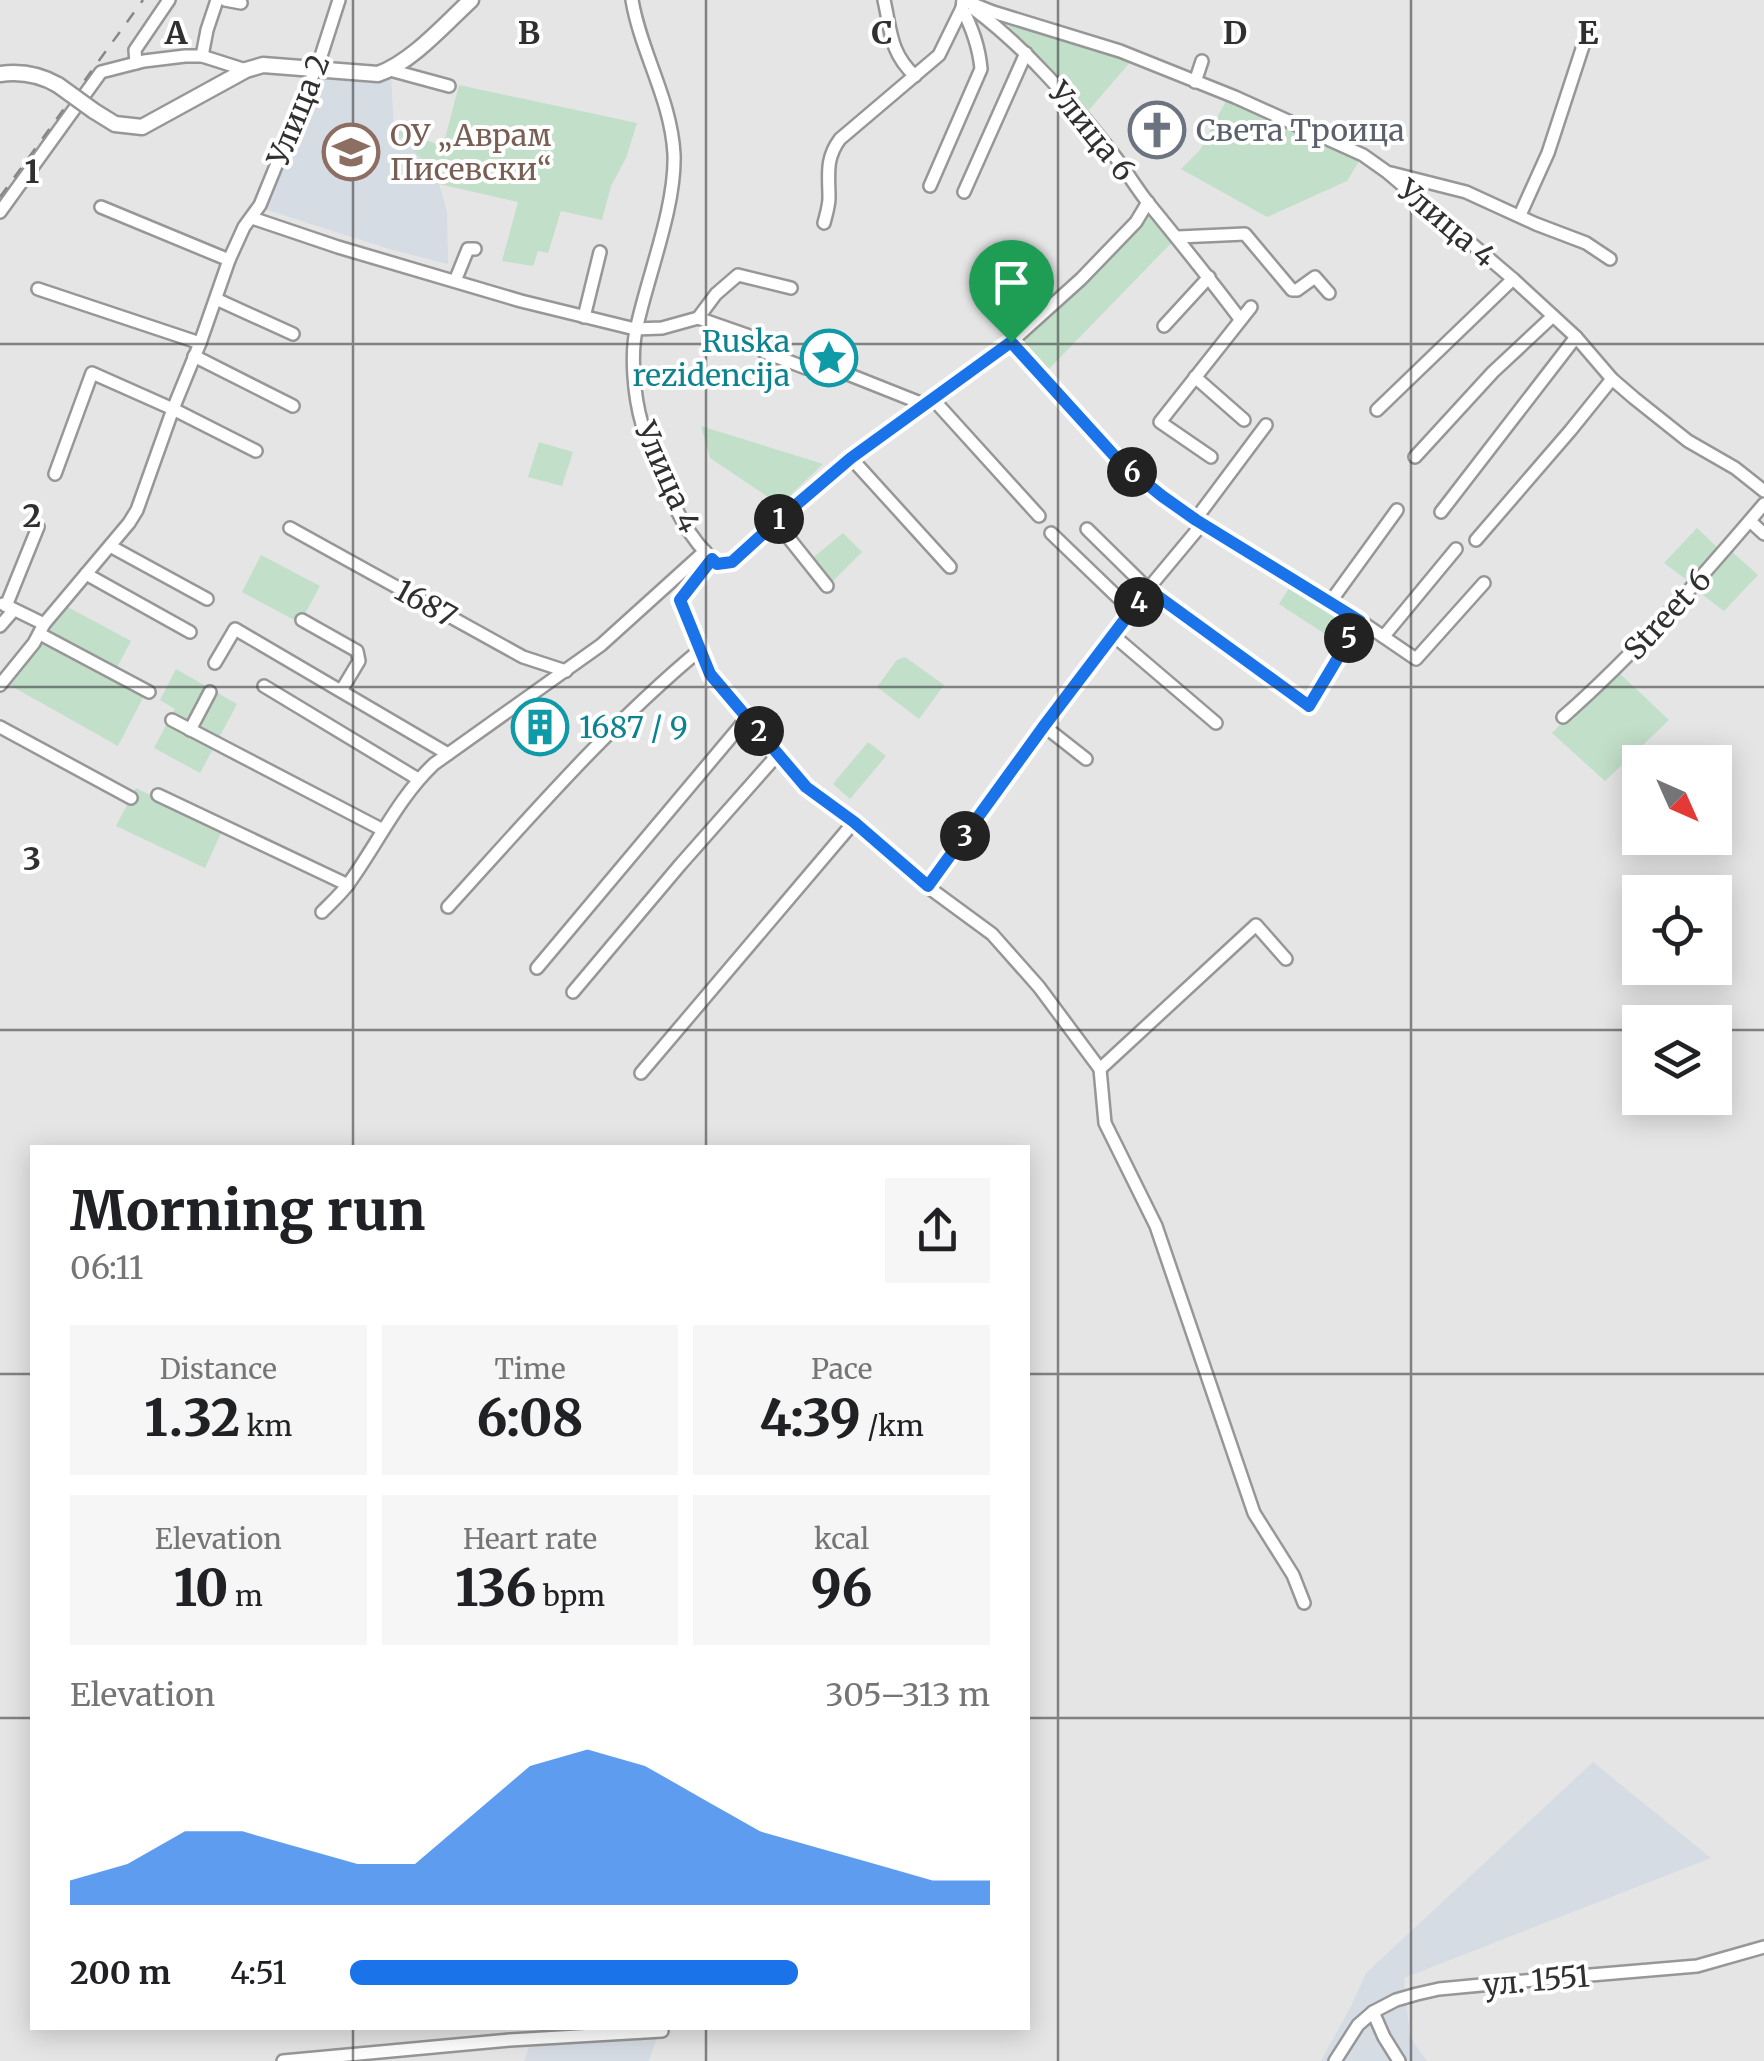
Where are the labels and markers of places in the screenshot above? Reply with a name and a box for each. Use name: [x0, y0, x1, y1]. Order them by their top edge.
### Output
church icon: Света Троица: [1127, 100, 1187, 160]
place label: Света Троица: [1196, 111, 1405, 149]
place label: ОУ „Аврам Писевски“: [390, 116, 552, 188]
school or university icon: ОУ „Аврам Писевски“: [321, 122, 381, 182]
pin: [969, 240, 1054, 343]
place label: Ruska rezidencija: [633, 322, 790, 394]
place icon: Ruska rezidencija: [799, 328, 859, 388]
pin: 6: [1107, 447, 1157, 497]
pin: 1: [754, 494, 804, 544]
pin: 4: [1114, 577, 1164, 627]
pin: 5: [1324, 613, 1374, 663]
building icon: 1687 / 9: [510, 697, 570, 757]
pin: 2: [734, 706, 784, 756]
place label: 1687 / 9: [579, 708, 688, 746]
pin: 3: [940, 811, 990, 861]

